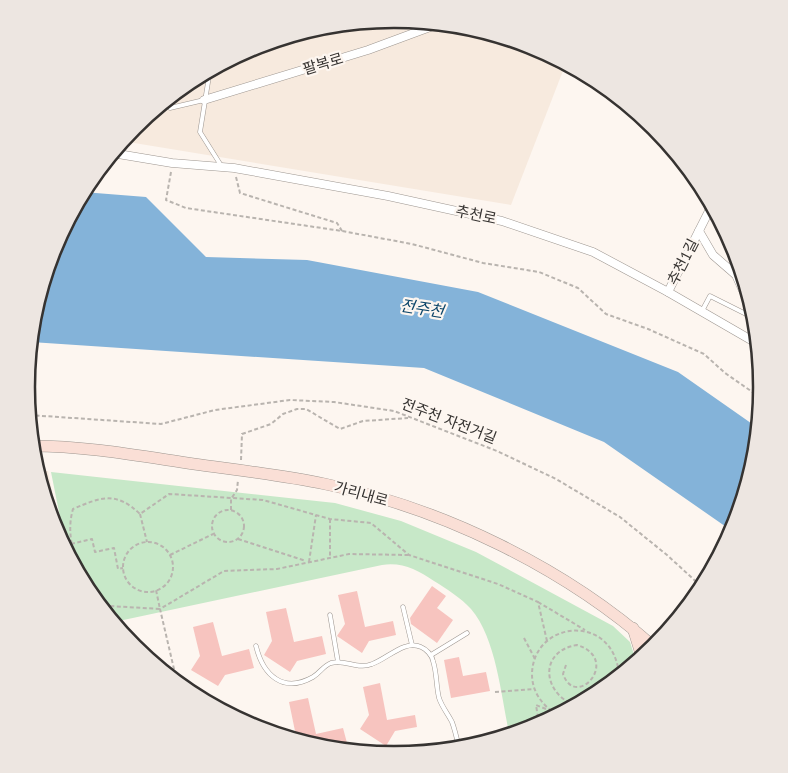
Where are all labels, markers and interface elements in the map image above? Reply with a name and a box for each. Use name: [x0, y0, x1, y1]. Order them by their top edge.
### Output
street label: 팔복로: [300, 48, 345, 79]
street label: 추천로: [454, 201, 498, 228]
street label: 추천1길: [663, 235, 702, 288]
water label: 전주천: [399, 295, 448, 322]
street label: 전주천 자전거길: [399, 394, 500, 447]
street label: 가리내로: [332, 477, 390, 510]

